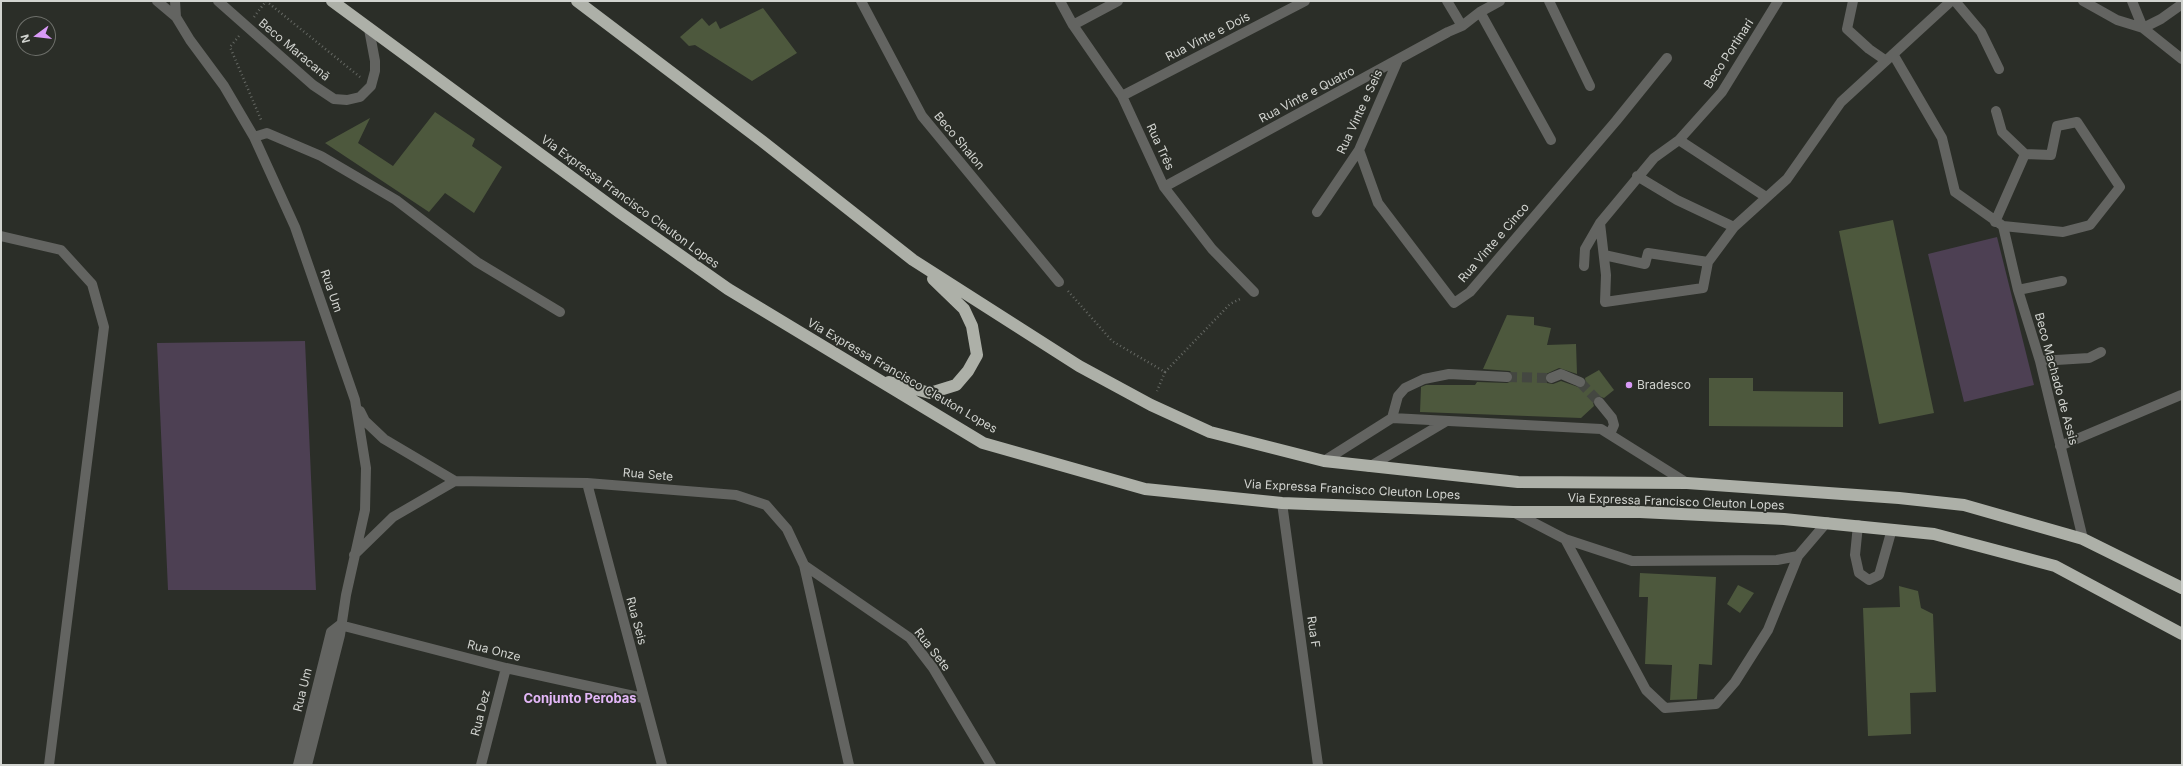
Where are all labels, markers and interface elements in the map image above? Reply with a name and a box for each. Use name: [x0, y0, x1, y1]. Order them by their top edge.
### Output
street label: Rua Vinte e Dois: [1163, 10, 1253, 64]
north arrow: [16, 16, 56, 56]
street label: Beco Maracanã: [255, 16, 333, 84]
street label: Beco Portinari: [1701, 17, 1757, 91]
text: N: [18, 33, 33, 45]
street label: Rua Vinte e Quatro: [1257, 64, 1357, 126]
street label: Rua Vinte e Seis: [1334, 67, 1386, 157]
street label: Beco Shalon: [931, 109, 987, 173]
street label: Rua Três: [1143, 121, 1177, 173]
street label: Via Expressa Francisco Cleuton Lopes: [538, 132, 722, 272]
street label: Rua Vinte e Cinco: [1456, 200, 1532, 286]
street label: Rua Um: [317, 268, 345, 314]
street label: Beco Machado de Assis: [2031, 311, 2081, 447]
street label: Via Expressa Francisco Cleuton Lopes: [804, 316, 1000, 436]
place label: Bradesco: [1637, 378, 1691, 392]
marker: Bradesco: [1624, 380, 1634, 390]
street label: Rua Sete: [622, 466, 674, 484]
street label: Via Expressa Francisco Cleuton Lopes: [1243, 477, 1461, 503]
street label: Via Expressa Francisco Cleuton Lopes: [1567, 491, 1785, 513]
street label: Rua Seis: [623, 596, 649, 646]
street label: Rua F: [1304, 615, 1322, 649]
street label: Rua Sete: [911, 626, 953, 674]
street label: Rua Onze: [466, 637, 522, 665]
street label: Rua Um: [291, 667, 315, 713]
street label: Rua Dez: [468, 688, 494, 738]
district label: Conjunto Perobas: [523, 691, 637, 707]

